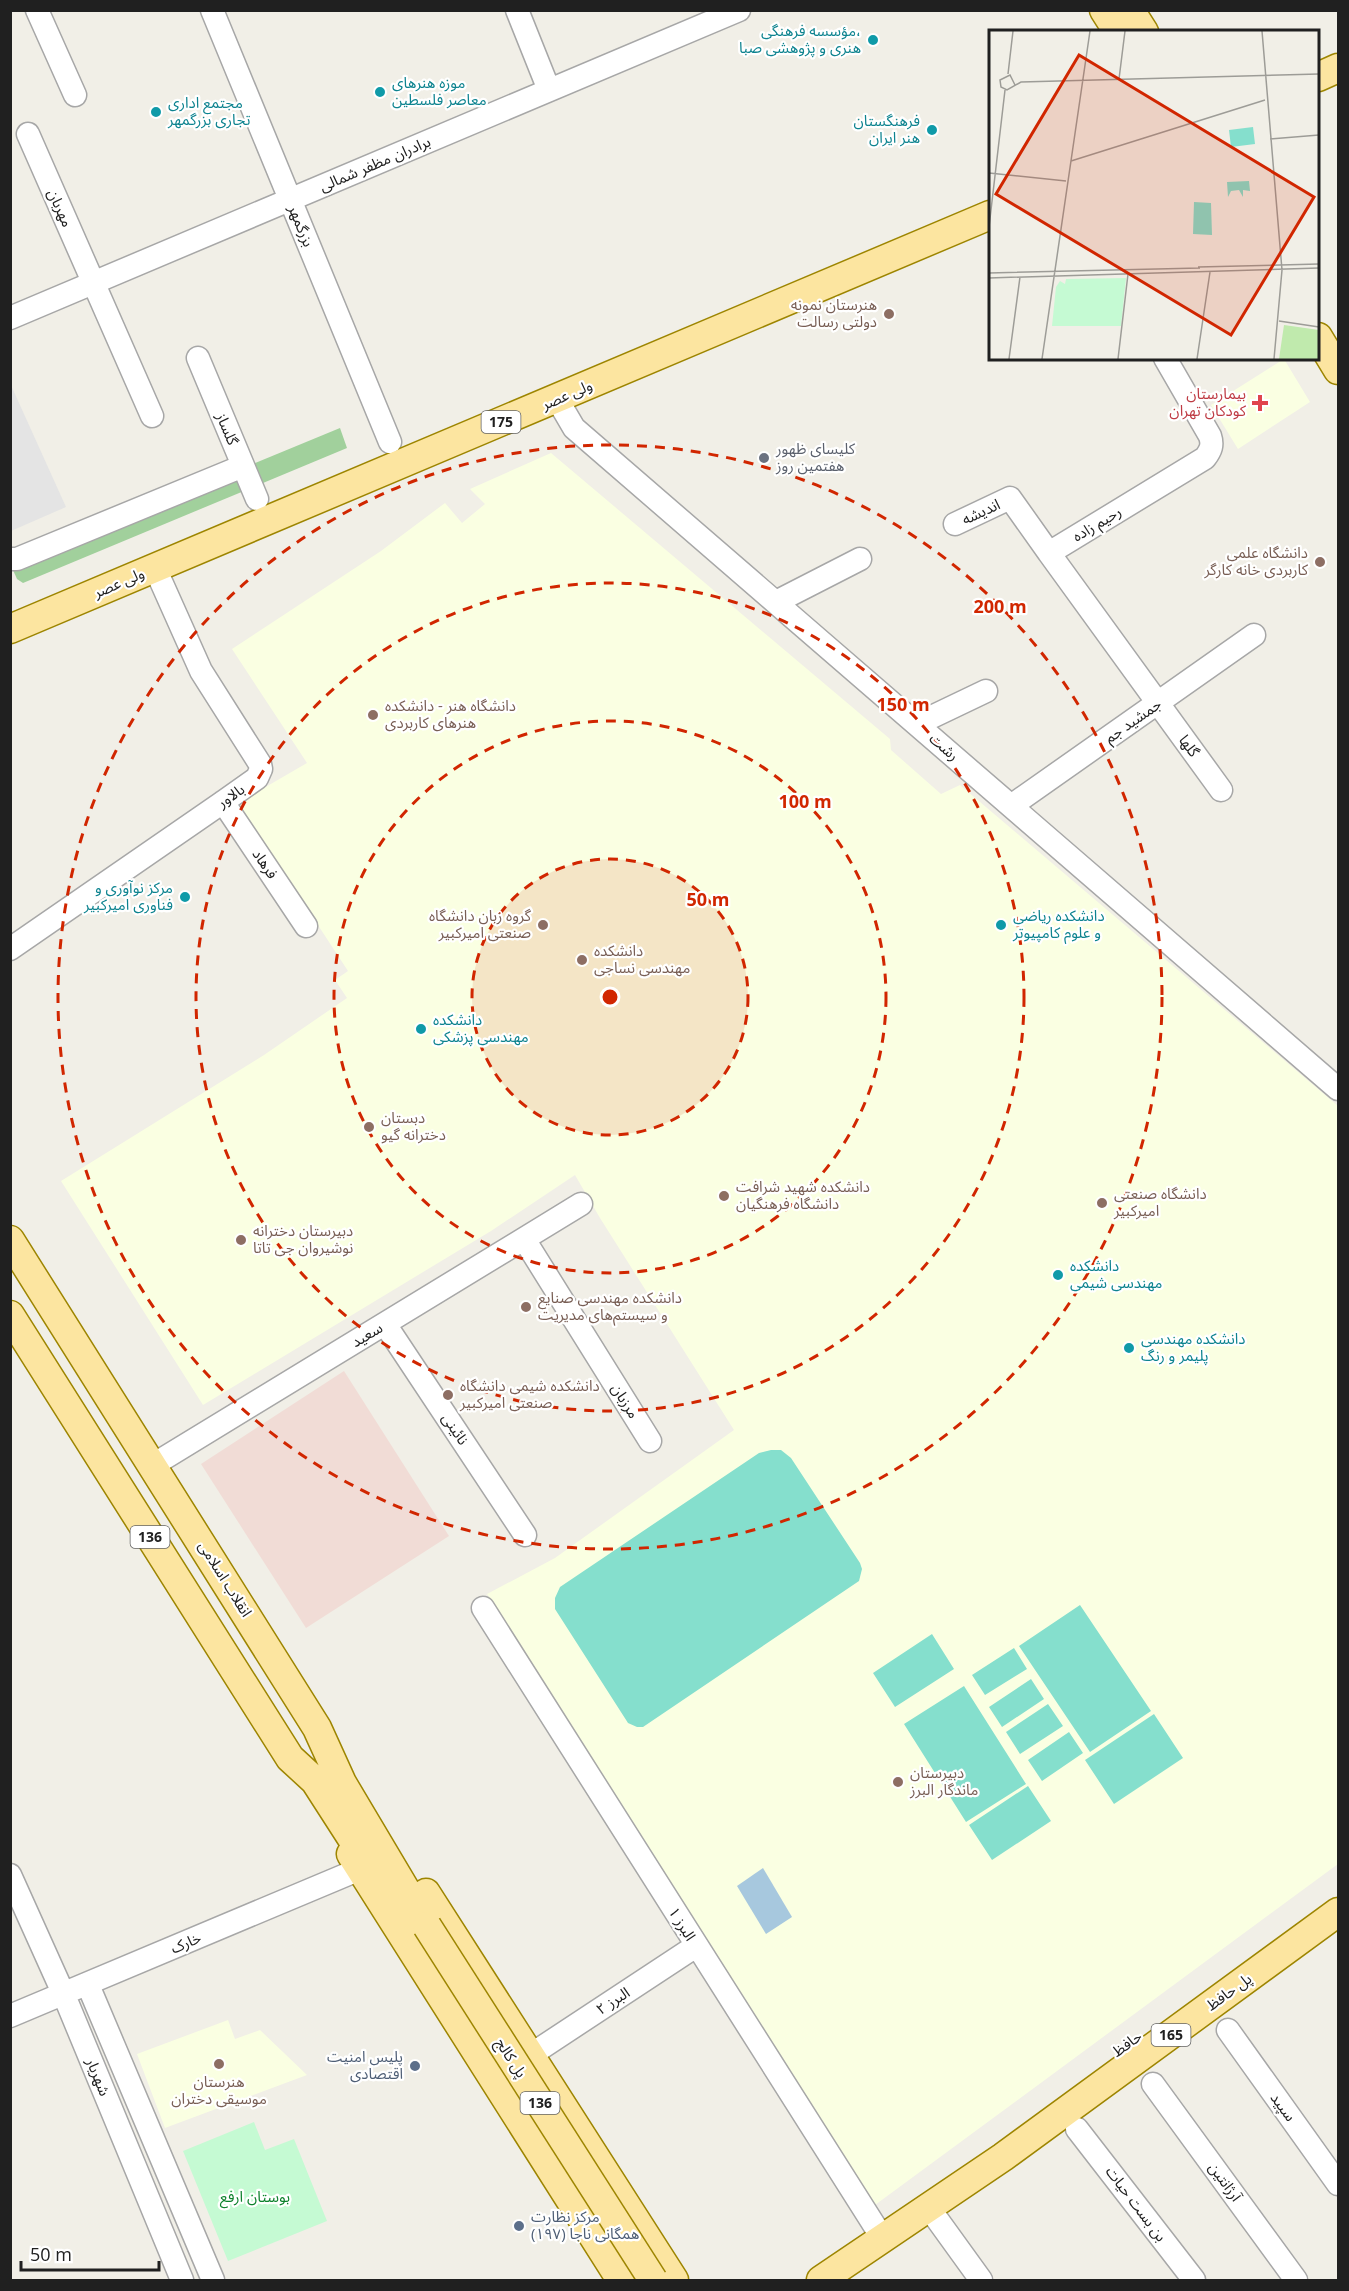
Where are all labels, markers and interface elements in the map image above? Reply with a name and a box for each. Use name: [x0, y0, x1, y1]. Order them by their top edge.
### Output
place label: مؤسسه فرهنگی، هنری و پژوهشی صبا: [739, 20, 861, 58]
inset map: [989, 30, 1319, 360]
marker: مؤسسه فرهنگی، هنری و پژوهشی صبا: [866, 33, 880, 47]
place label: موزه هنرهای معاصر فلسطین: [392, 72, 487, 109]
marker: موزه هنرهای معاصر فلسطین: [373, 85, 387, 99]
place label: مجتمع اداری تجاری بزرگمهر: [167, 92, 250, 129]
marker: مجتمع اداری تجاری بزرگمهر: [149, 105, 163, 119]
place label: فرهنگستان هنر ایران: [854, 110, 920, 147]
marker: فرهنگستان هنر ایران: [925, 123, 939, 137]
street label: برادران مظفر شمالی: [316, 131, 433, 195]
street label: مهربان: [44, 185, 78, 230]
street label: بزرگمهر: [284, 201, 319, 249]
place label: هنرستان نمونه دولتی رسالت: [791, 294, 877, 331]
marker: هنرستان نمونه دولتی رسالت: [882, 307, 896, 321]
street label: ولی عصر: [537, 374, 595, 414]
place label: بیمارستان کودکان تهران: [1169, 383, 1247, 420]
marker: بیمارستان کودکان تهران: [1251, 394, 1269, 412]
street label: گلساز: [212, 408, 244, 449]
road number: 175: [482, 411, 520, 433]
place label: کلیسای ظهور هفتمین روز: [775, 438, 856, 475]
marker: کلیسای ظهور هفتمین روز: [757, 451, 771, 465]
street label: اندیشه: [958, 494, 1003, 529]
street label: رحیم زاده: [1068, 501, 1126, 547]
place label: دانشگاه علمی کاربردی خانه کارگر: [1203, 542, 1309, 579]
marker: دانشگاه علمی کاربردی خانه کارگر: [1313, 555, 1327, 569]
street label: ولی عصر: [89, 562, 147, 602]
text: 200 m: [973, 594, 1027, 618]
text: 150 m: [876, 692, 930, 716]
street label: جمشید جم: [1100, 693, 1166, 749]
place label: دانشگاه هنر - دانشکده هنرهای کاربردی: [385, 695, 516, 732]
marker: دانشگاه هنر - دانشکده هنرهای کاربردی: [366, 708, 380, 722]
street label: رشت: [926, 728, 964, 765]
street label: گلها: [1175, 730, 1205, 761]
street label: بالاور: [212, 779, 248, 812]
text: 100 m: [778, 789, 832, 813]
street label: فرهاد: [249, 845, 283, 883]
place label: مرکز نوآوری و فناوری امیرکبیر: [83, 877, 173, 914]
text: 50 m: [687, 887, 729, 911]
marker: مرکز نوآوری و فناوری امیرکبیر: [178, 890, 192, 904]
place label: گروه زبان دانشگاه صنعتی امیرکبیر: [429, 905, 532, 942]
place label: دانشکده ریاضی و علوم کامپیوتر: [1012, 905, 1105, 944]
marker: گروه زبان دانشگاه صنعتی امیرکبیر: [536, 918, 550, 932]
marker: دانشکده ریاضی و علوم کامپیوتر: [994, 918, 1008, 932]
place label: دانشکده مهندسی نساجی: [594, 940, 690, 977]
marker: دانشکده مهندسی نساجی: [575, 953, 589, 967]
centre of rings: [600, 987, 620, 1007]
place label: دانشکده مهندسی پزشکی: [433, 1009, 529, 1047]
marker: دانشکده مهندسی پزشکی: [414, 1022, 428, 1036]
place label: دبستان دخترانه گیو: [381, 1107, 446, 1144]
marker: دبستان دخترانه گیو: [362, 1120, 376, 1134]
place label: دانشکده شهید شرافت دانشگاه فرهنگیان: [736, 1176, 870, 1213]
place label: دانشگاه صنعتی امیرکبیر: [1113, 1183, 1207, 1220]
marker: دانشکده شهید شرافت دانشگاه فرهنگیان: [717, 1189, 731, 1203]
marker: دانشگاه صنعتی امیرکبیر: [1095, 1196, 1109, 1210]
place label: دبیرستان دخترانه نوشیروان جی تاتا: [253, 1220, 353, 1257]
marker: دبیرستان دخترانه نوشیروان جی تاتا: [234, 1233, 248, 1247]
place label: دانشکده مهندسی شیمی: [1070, 1255, 1162, 1292]
marker: دانشکده مهندسی شیمی: [1051, 1268, 1065, 1282]
place label: دانشکده مهندسی صنایع و سیستم‌های مدیریت: [538, 1287, 682, 1326]
marker: دانشکده مهندسی صنایع و سیستم‌های مدیریت: [519, 1300, 533, 1314]
street label: سعید: [347, 1317, 386, 1351]
place label: دانشکده مهندسی پلیمر و رنگ: [1141, 1328, 1246, 1366]
marker: دانشکده مهندسی پلیمر و رنگ: [1122, 1341, 1136, 1355]
place label: دانشکده شیمی دانشگاه صنعتی امیرکبیر: [459, 1375, 600, 1412]
street label: مرزبان: [607, 1379, 644, 1422]
marker: دانشکده شیمی دانشگاه صنعتی امیرکبیر: [441, 1388, 455, 1402]
street label: نائینی: [438, 1409, 474, 1448]
road number: 136: [130, 1526, 170, 1548]
street label: انقلاب اسلامی: [195, 1537, 257, 1620]
place label: دبیرستان ماندگار البرز: [909, 1762, 978, 1799]
marker: دبیرستان ماندگار البرز: [891, 1775, 905, 1789]
street label: البرز ۱: [665, 1903, 701, 1944]
street label: خارک: [167, 1927, 204, 1957]
street label: پل حافظ: [1202, 1968, 1256, 2015]
street label: البرز ۲: [592, 1982, 633, 2019]
road number: 165: [1152, 2024, 1190, 2046]
street label: حافظ: [1107, 2025, 1146, 2061]
street label: پل کالج: [489, 2034, 532, 2083]
place label: پلیس امنیت اقتصادی: [327, 2046, 403, 2083]
street label: شهریار: [82, 2054, 116, 2099]
marker: هنرستان موسیقی دختران: [212, 2057, 226, 2071]
marker: پلیس امنیت اقتصادی: [408, 2059, 422, 2073]
place label: هنرستان موسیقی دختران: [171, 2071, 267, 2108]
street label: سپید: [1266, 2088, 1301, 2126]
road number: 136: [520, 2092, 560, 2114]
street label: آرژانتین: [1205, 2158, 1247, 2206]
street label: بن بست حیات: [1102, 2162, 1172, 2245]
park label: بوستان ارفع: [220, 2186, 290, 2209]
place label: مرکز نظارت همگانی ناجا (۱۹۷): [531, 2206, 639, 2243]
marker: مرکز نظارت همگانی ناجا (۱۹۷): [512, 2219, 526, 2233]
scale bar: [21, 2234, 159, 2272]
text: 50 m: [30, 2242, 72, 2266]

